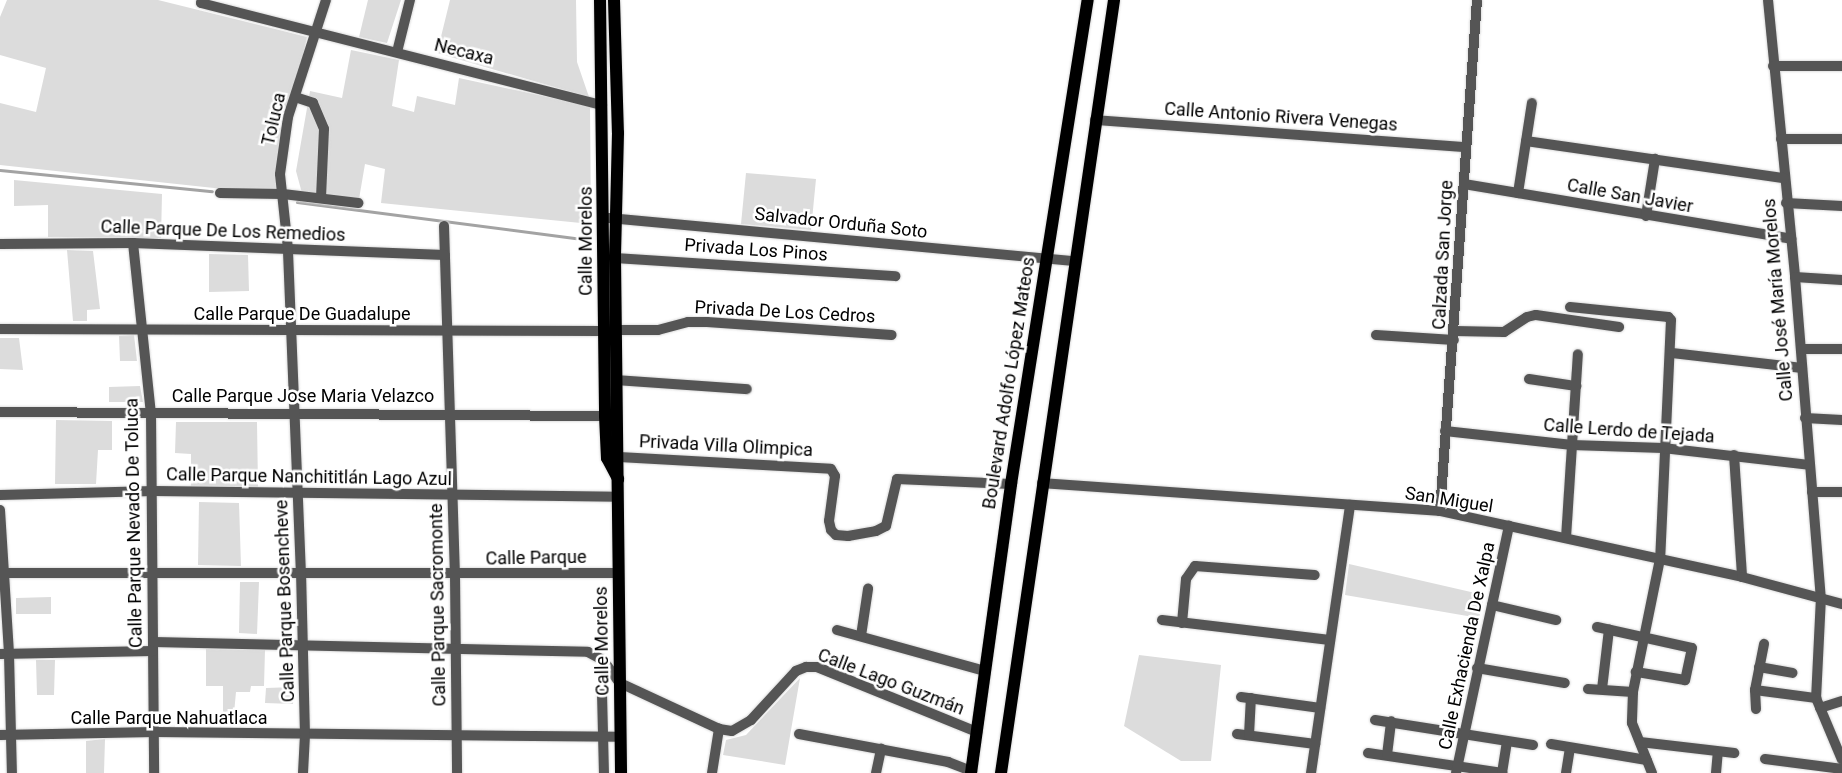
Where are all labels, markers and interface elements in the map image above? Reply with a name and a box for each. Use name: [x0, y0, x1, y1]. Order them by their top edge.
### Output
street label: Necaxa: [432, 34, 496, 70]
street label: Toluca: [257, 90, 291, 148]
street label: Calle Antonio Rivera Venegas: [1164, 98, 1398, 136]
street label: Calle San Javier: [1565, 174, 1695, 218]
street label: Calzada San Jorge: [1428, 180, 1458, 330]
street label: Calle Morelos: [575, 186, 597, 296]
street label: Calle José María Morelos: [1758, 198, 1798, 402]
street label: Salvador Orduña Soto: [753, 203, 929, 243]
street label: Calle Parque De Los Remedios: [100, 216, 346, 246]
street label: Privada Los Pinos: [684, 234, 828, 266]
street label: Boulevard Adolfo López Mateos: [978, 255, 1040, 511]
street label: Privada De Los Cedros: [694, 296, 876, 328]
street label: Calle Parque De Guadalupe: [193, 303, 411, 325]
street label: Calle Parque Jose Maria Velazco: [172, 385, 434, 407]
street label: Calle Parque Nevado De Toluca: [121, 398, 147, 648]
street label: Calle Lerdo de Tejada: [1542, 414, 1716, 448]
street label: Privada Villa Olimpica: [639, 431, 813, 461]
street label: Calle Parque Nanchititlán Lago Azul: [166, 464, 452, 490]
street label: San Miguel: [1403, 482, 1495, 518]
street label: Calle Parque Bosencheve: [271, 499, 299, 703]
street label: Calle Parque Sacromonte: [425, 503, 451, 707]
street label: Calle Exhacienda De Xalpa: [1434, 540, 1500, 752]
street label: Calle Parque: [485, 546, 587, 570]
street label: Calle Morelos: [590, 586, 614, 696]
street label: Calle Lago Guzmán: [815, 644, 967, 720]
street label: Calle Parque Nahuatlaca: [71, 707, 267, 729]

